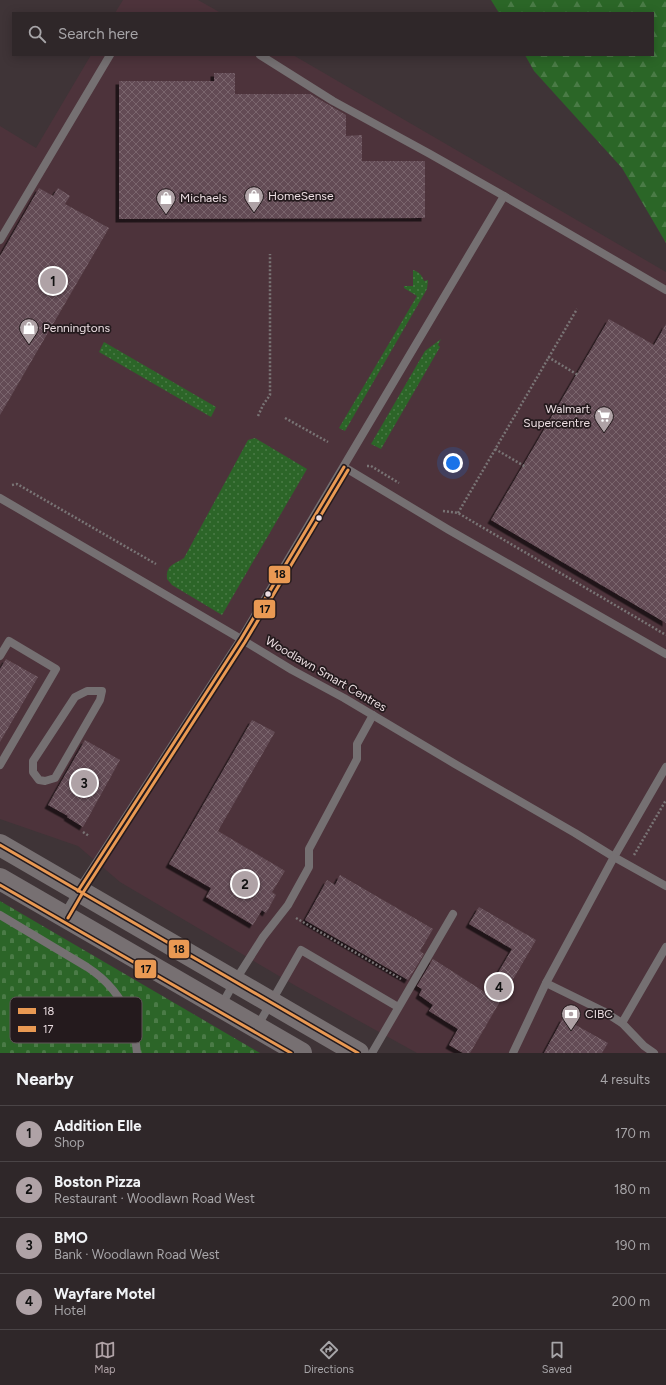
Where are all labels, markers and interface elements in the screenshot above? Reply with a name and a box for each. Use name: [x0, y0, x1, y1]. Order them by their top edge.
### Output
search box: [12, 12, 654, 56]
icon: search: [26, 23, 48, 45]
text: Search here: [58, 25, 138, 43]
shop icon: HomeSense: [243, 185, 265, 213]
shop icon: Michaels: [155, 187, 177, 215]
place label: HomeSense: [268, 189, 334, 203]
place label: Michaels: [180, 191, 227, 205]
pin: 1: [40, 266, 66, 296]
shop icon: Penningtons: [18, 317, 40, 345]
place label: Penningtons: [43, 321, 110, 335]
place label: Walmart Supercentre: [523, 402, 590, 430]
supermarket icon: Walmart Supercentre: [593, 405, 615, 433]
your location: [443, 453, 463, 473]
unlabelled marker: [314, 513, 324, 523]
line badge: 18: [268, 565, 291, 584]
text: 18: [274, 568, 286, 581]
unlabelled marker: [263, 589, 273, 599]
line badge: 17: [253, 599, 276, 619]
text: 17: [260, 603, 270, 616]
street label: Woodlawn Smart Centres: [263, 634, 389, 715]
pin: 3: [71, 768, 97, 798]
pin: 2: [232, 869, 258, 899]
line badge: 18: [168, 939, 190, 959]
text: 18: [173, 943, 185, 956]
line badge: 17: [134, 959, 157, 979]
text: 17: [141, 963, 151, 976]
pin: 4: [486, 972, 512, 1002]
legend: [10, 997, 142, 1043]
bank icon: CIBC: [560, 1003, 582, 1031]
text: 18: [43, 1005, 55, 1018]
place label: CIBC: [585, 1007, 613, 1021]
text: 17: [43, 1023, 54, 1036]
text: Nearby: [16, 1069, 74, 1089]
text: 4 results: [600, 1072, 650, 1087]
text: Addition Elle: [54, 1117, 142, 1135]
text: 1: [26, 1126, 32, 1141]
text: 170 m: [615, 1126, 650, 1141]
text: Shop: [54, 1135, 84, 1150]
text: Boston Pizza: [54, 1173, 141, 1191]
text: 2: [25, 1182, 33, 1197]
text: 180 m: [614, 1182, 650, 1197]
text: Restaurant · Woodlawn Road West: [54, 1191, 255, 1206]
text: BMO: [54, 1229, 88, 1247]
text: 3: [25, 1238, 33, 1253]
text: 190 m: [615, 1238, 650, 1253]
text: Bank · Woodlawn Road West: [54, 1247, 220, 1262]
text: Wayfare Motel: [54, 1285, 155, 1303]
text: 4: [25, 1294, 33, 1309]
text: 200 m: [612, 1294, 650, 1309]
text: Hotel: [54, 1303, 86, 1318]
tab: Map: [94, 1339, 116, 1376]
tab: Directions: [304, 1339, 354, 1376]
tab: Saved: [542, 1339, 572, 1376]

